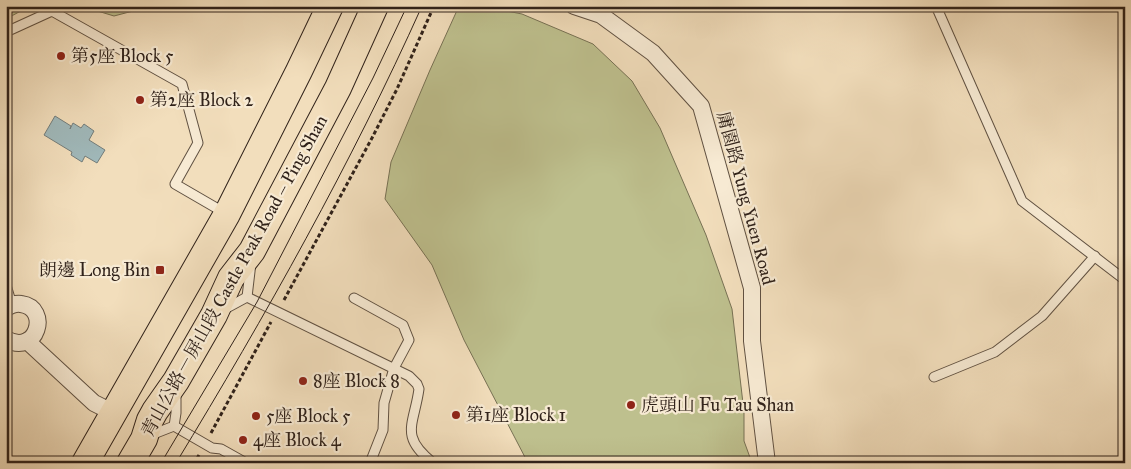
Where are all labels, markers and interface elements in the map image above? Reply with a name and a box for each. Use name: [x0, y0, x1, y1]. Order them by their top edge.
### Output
place label: 第5座 Block 5: [71, 45, 174, 67]
marker: 第5座 Block 5: [55, 50, 67, 62]
place label: 第2座 Block 2: [150, 89, 253, 111]
marker: 第2座 Block 2: [134, 94, 146, 106]
street label: 庸園路 Yung Yuen Road: [711, 109, 780, 287]
street label: 青山公路－屏山段 Castle Peak Road – Ping Shan: [136, 111, 333, 441]
place label: 朗邊 Long Bin: [39, 259, 150, 282]
marker: 朗邊 Long Bin: [154, 264, 166, 276]
place label: 8座 Block 8: [313, 370, 400, 392]
marker: 8座 Block 8: [297, 375, 309, 387]
place label: 虎頭山 Fu Tau Shan: [641, 394, 794, 416]
marker: 虎頭山 Fu Tau Shan: [625, 399, 637, 411]
place label: 第1座 Block 1: [466, 404, 566, 426]
place label: 5座 Block 5: [266, 405, 351, 427]
marker: 第1座 Block 1: [450, 409, 462, 421]
marker: 5座 Block 5: [250, 410, 262, 422]
place label: 4座 Block 4: [253, 429, 342, 451]
marker: 4座 Block 4: [237, 434, 249, 446]

